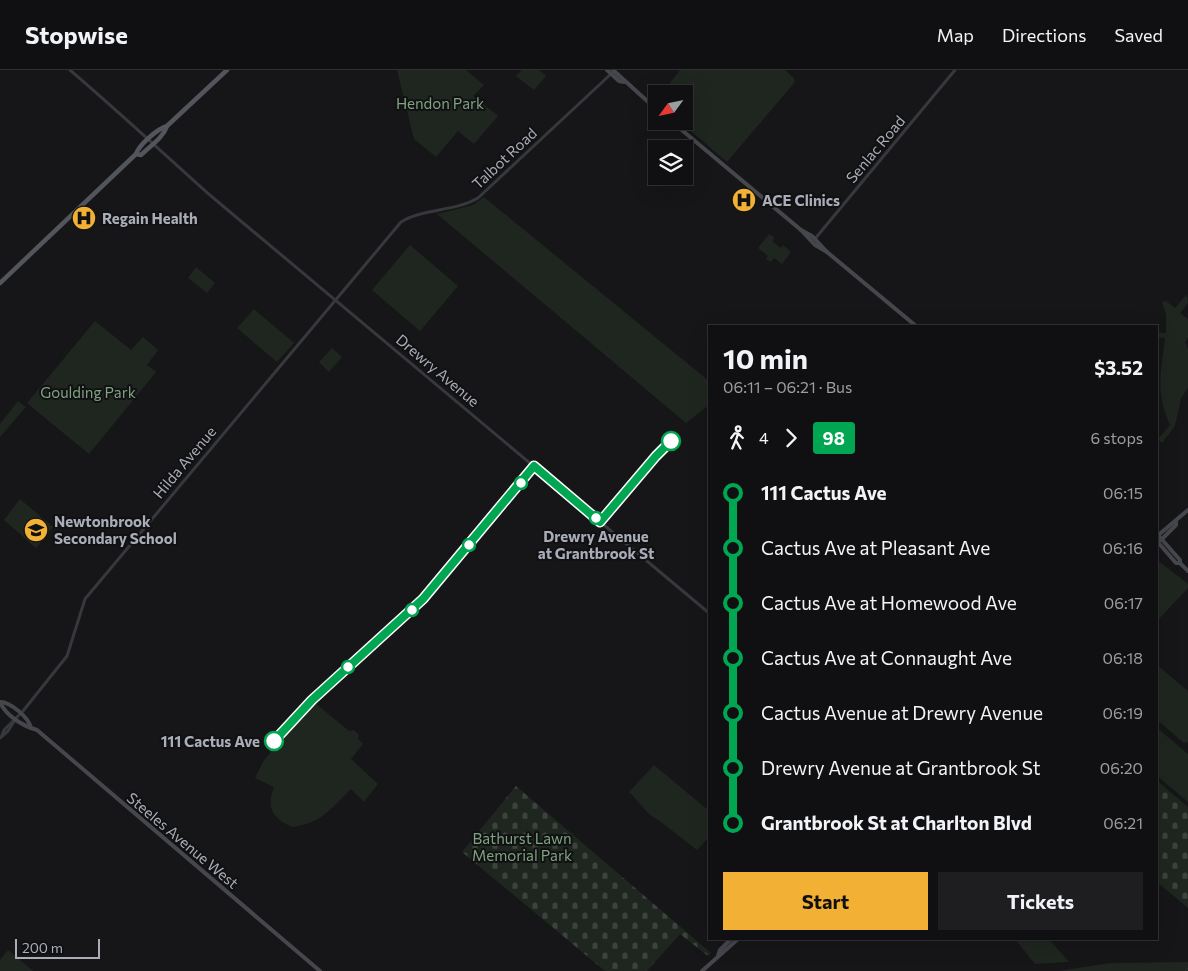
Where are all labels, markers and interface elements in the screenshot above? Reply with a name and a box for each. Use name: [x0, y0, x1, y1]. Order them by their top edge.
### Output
text: Stopwise: [25, 20, 128, 49]
text: Map: [937, 24, 974, 46]
text: Directions: [1002, 24, 1086, 46]
text: Saved: [1114, 24, 1163, 46]
north arrow: [648, 85, 692, 130]
map controls: [648, 85, 693, 185]
park label: Hendon Park: [396, 94, 484, 112]
street label: Senlac Road: [842, 112, 908, 186]
street label: Talbot Road: [468, 124, 540, 192]
button: layers: [648, 140, 693, 185]
hospital icon: ACE Clinics: [731, 187, 757, 213]
place label: ACE Clinics: [762, 191, 840, 209]
hospital icon: Regain Health: [71, 205, 97, 231]
place label: Regain Health: [102, 209, 198, 227]
street label: Drewry Avenue: [393, 330, 483, 410]
text: 10 min: [723, 341, 808, 375]
text: $3.52: [1094, 356, 1143, 379]
text: 06:11 – 06:21 · Bus: [723, 377, 852, 396]
park label: Goulding Park: [40, 383, 136, 401]
street label: Hilda Avenue: [149, 422, 219, 502]
icon: walk: [723, 424, 751, 452]
icon: forward: [777, 424, 805, 452]
text: 98: [823, 427, 845, 449]
text: 4: [759, 428, 769, 447]
text: 6 stops: [1090, 428, 1143, 447]
unlabelled marker: [661, 431, 681, 451]
unlabelled marker: [514, 476, 528, 490]
text: 111 Cactus Ave: [761, 481, 887, 504]
text: 06:15: [1103, 483, 1143, 502]
marker: Drewry Avenue at Grantbrook St: [589, 511, 603, 525]
place label: Newtonbrook Secondary School: [54, 512, 177, 547]
school or university icon: Newtonbrook Secondary School: [23, 517, 49, 543]
place label: Drewry Avenue at Grantbrook St: [538, 527, 654, 562]
text: Cactus Ave at Pleasant Ave: [761, 536, 990, 559]
unlabelled marker: [462, 538, 476, 552]
text: 06:16: [1103, 538, 1143, 557]
text: Cactus Ave at Homewood Ave: [761, 591, 1017, 614]
text: 06:17: [1104, 593, 1143, 612]
unlabelled marker: [405, 603, 419, 617]
text: Cactus Ave at Connaught Ave: [761, 646, 1012, 669]
text: 06:18: [1103, 648, 1143, 667]
unlabelled marker: [341, 660, 355, 674]
text: Cactus Avenue at Drewry Avenue: [761, 701, 1043, 724]
text: 06:19: [1103, 703, 1143, 722]
marker: 111 Cactus Ave: [264, 731, 284, 751]
place label: 111 Cactus Ave: [161, 732, 260, 750]
text: Drewry Avenue at Grantbrook St: [761, 756, 1040, 779]
text: 06:20: [1100, 758, 1143, 777]
street label: Steeles Avenue West: [124, 788, 242, 892]
text: Grantbrook St at Charlton Blvd: [761, 811, 1032, 834]
text: 06:21: [1103, 813, 1143, 832]
park label: Bathurst Lawn Memorial Park: [472, 829, 572, 864]
button: Start: [723, 872, 928, 930]
button: Tickets: [938, 872, 1143, 930]
scale bar: [15, 936, 100, 959]
text: 200 m: [22, 939, 63, 956]

